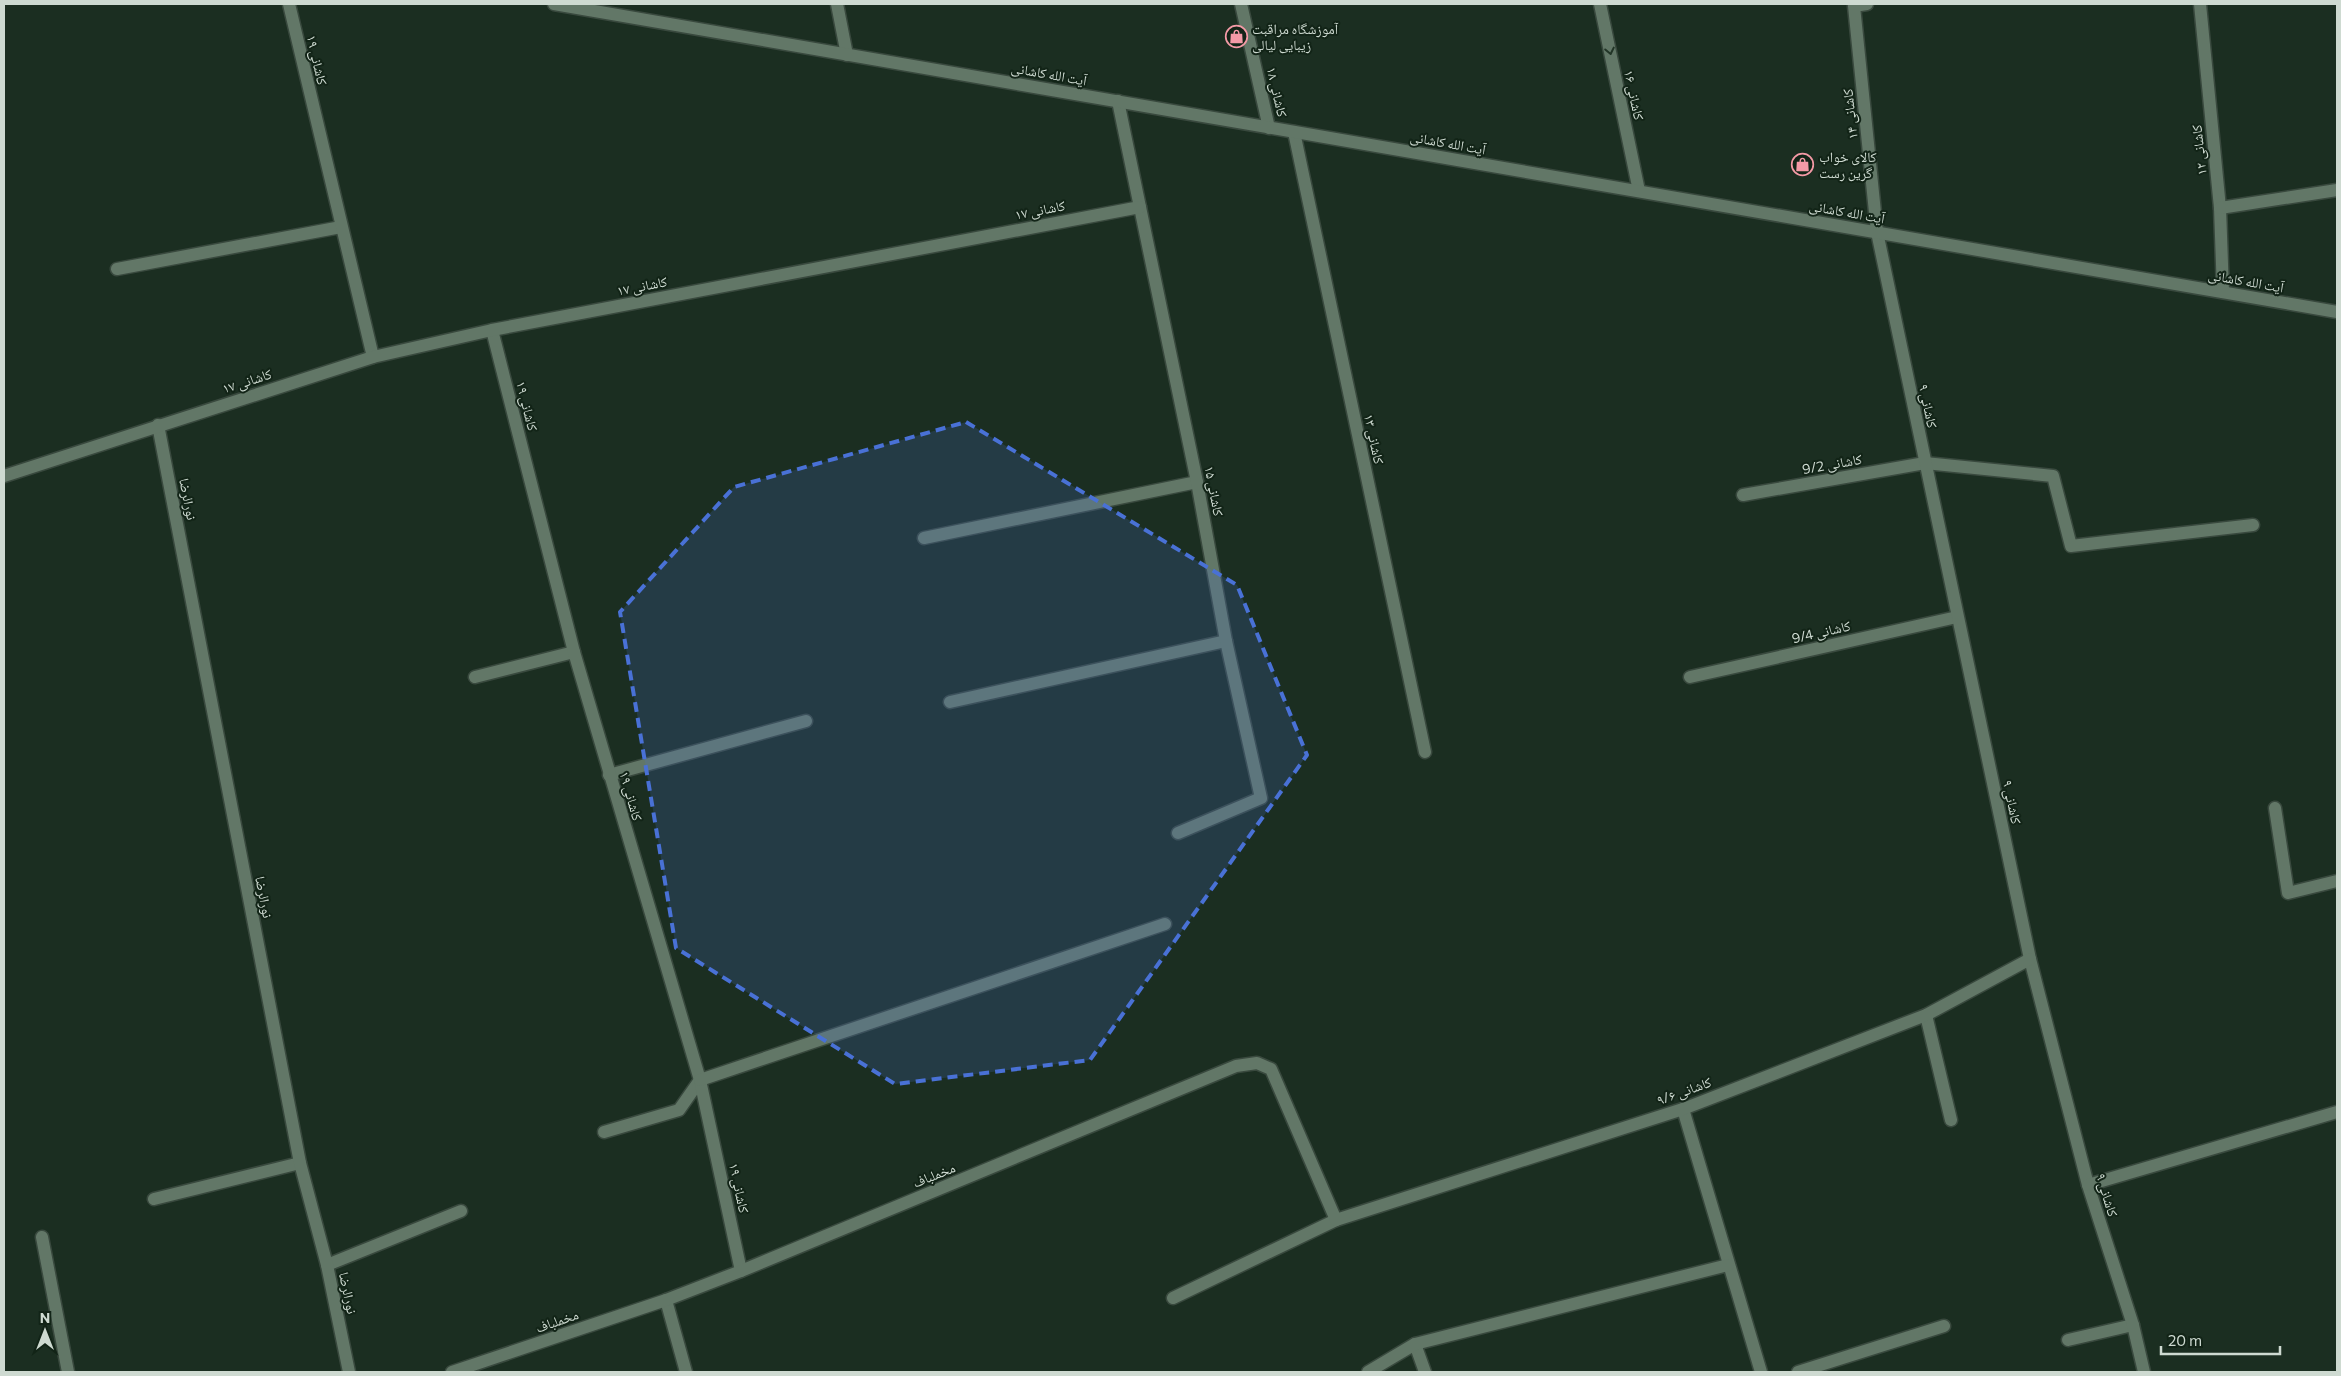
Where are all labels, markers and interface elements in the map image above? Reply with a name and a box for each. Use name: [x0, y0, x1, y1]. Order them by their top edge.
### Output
place label: آموزشگاه مراقبت زیبایی لیالی: [1252, 20, 1338, 54]
shop icon: آموزشگاه مراقبت زیبایی لیالی: [1224, 25, 1248, 49]
street label: کاشانی ۱۹: [303, 33, 332, 87]
one-way arrow: [1604, 47, 1615, 56]
street label: آیت الله کاشانی: [1010, 58, 1089, 90]
street label: کاشانی ۱۸: [1263, 65, 1292, 119]
street label: کاشانی ۱۶: [1620, 68, 1648, 122]
street label: کاشانی ۱۴: [1838, 88, 1862, 140]
street label: کاشانی ۱۲: [2187, 124, 2211, 176]
street label: آیت الله کاشانی: [1409, 127, 1488, 159]
place label: کالای خواب گرین رست: [1819, 148, 1877, 182]
shop icon: کالای خواب گرین رست: [1791, 153, 1815, 177]
street label: کاشانی ۱۷: [1013, 196, 1067, 224]
street label: آیت الله کاشانی: [1808, 196, 1887, 228]
street label: آیت الله کاشانی: [2207, 265, 2286, 297]
street label: کاشانی ۱۷: [615, 272, 669, 300]
street label: کاشانی ۱۷: [220, 365, 274, 397]
street label: کاشانی ۱۹: [512, 379, 542, 433]
street label: کاشانی ۹: [1915, 382, 1941, 430]
street label: کاشانی ۱۳: [1360, 412, 1388, 466]
street label: کاشانی 9/2: [1801, 450, 1864, 478]
street label: کاشانی ۱۵: [1200, 464, 1228, 518]
street label: نورالرضا: [175, 477, 201, 522]
street label: کاشانی 9/4: [1790, 616, 1852, 648]
street label: کاشانی ۱۹: [615, 769, 647, 823]
street label: کاشانی ۹: [1999, 778, 2025, 826]
street label: نورالرضا: [251, 875, 277, 920]
street label: کاشانی ۹/۶: [1654, 1073, 1714, 1109]
street label: مخملباف: [910, 1158, 958, 1191]
street label: کاشانی ۱۹: [725, 1161, 753, 1215]
street label: کاشانی ۹: [2092, 1171, 2122, 1219]
street label: نورالرضا: [335, 1270, 361, 1316]
street label: مخملباف: [533, 1305, 581, 1336]
north arrow: [20, 1306, 70, 1356]
text: N: [40, 1309, 50, 1326]
scale bar: [2161, 1324, 2280, 1356]
text: 20 m: [2168, 1331, 2202, 1349]

